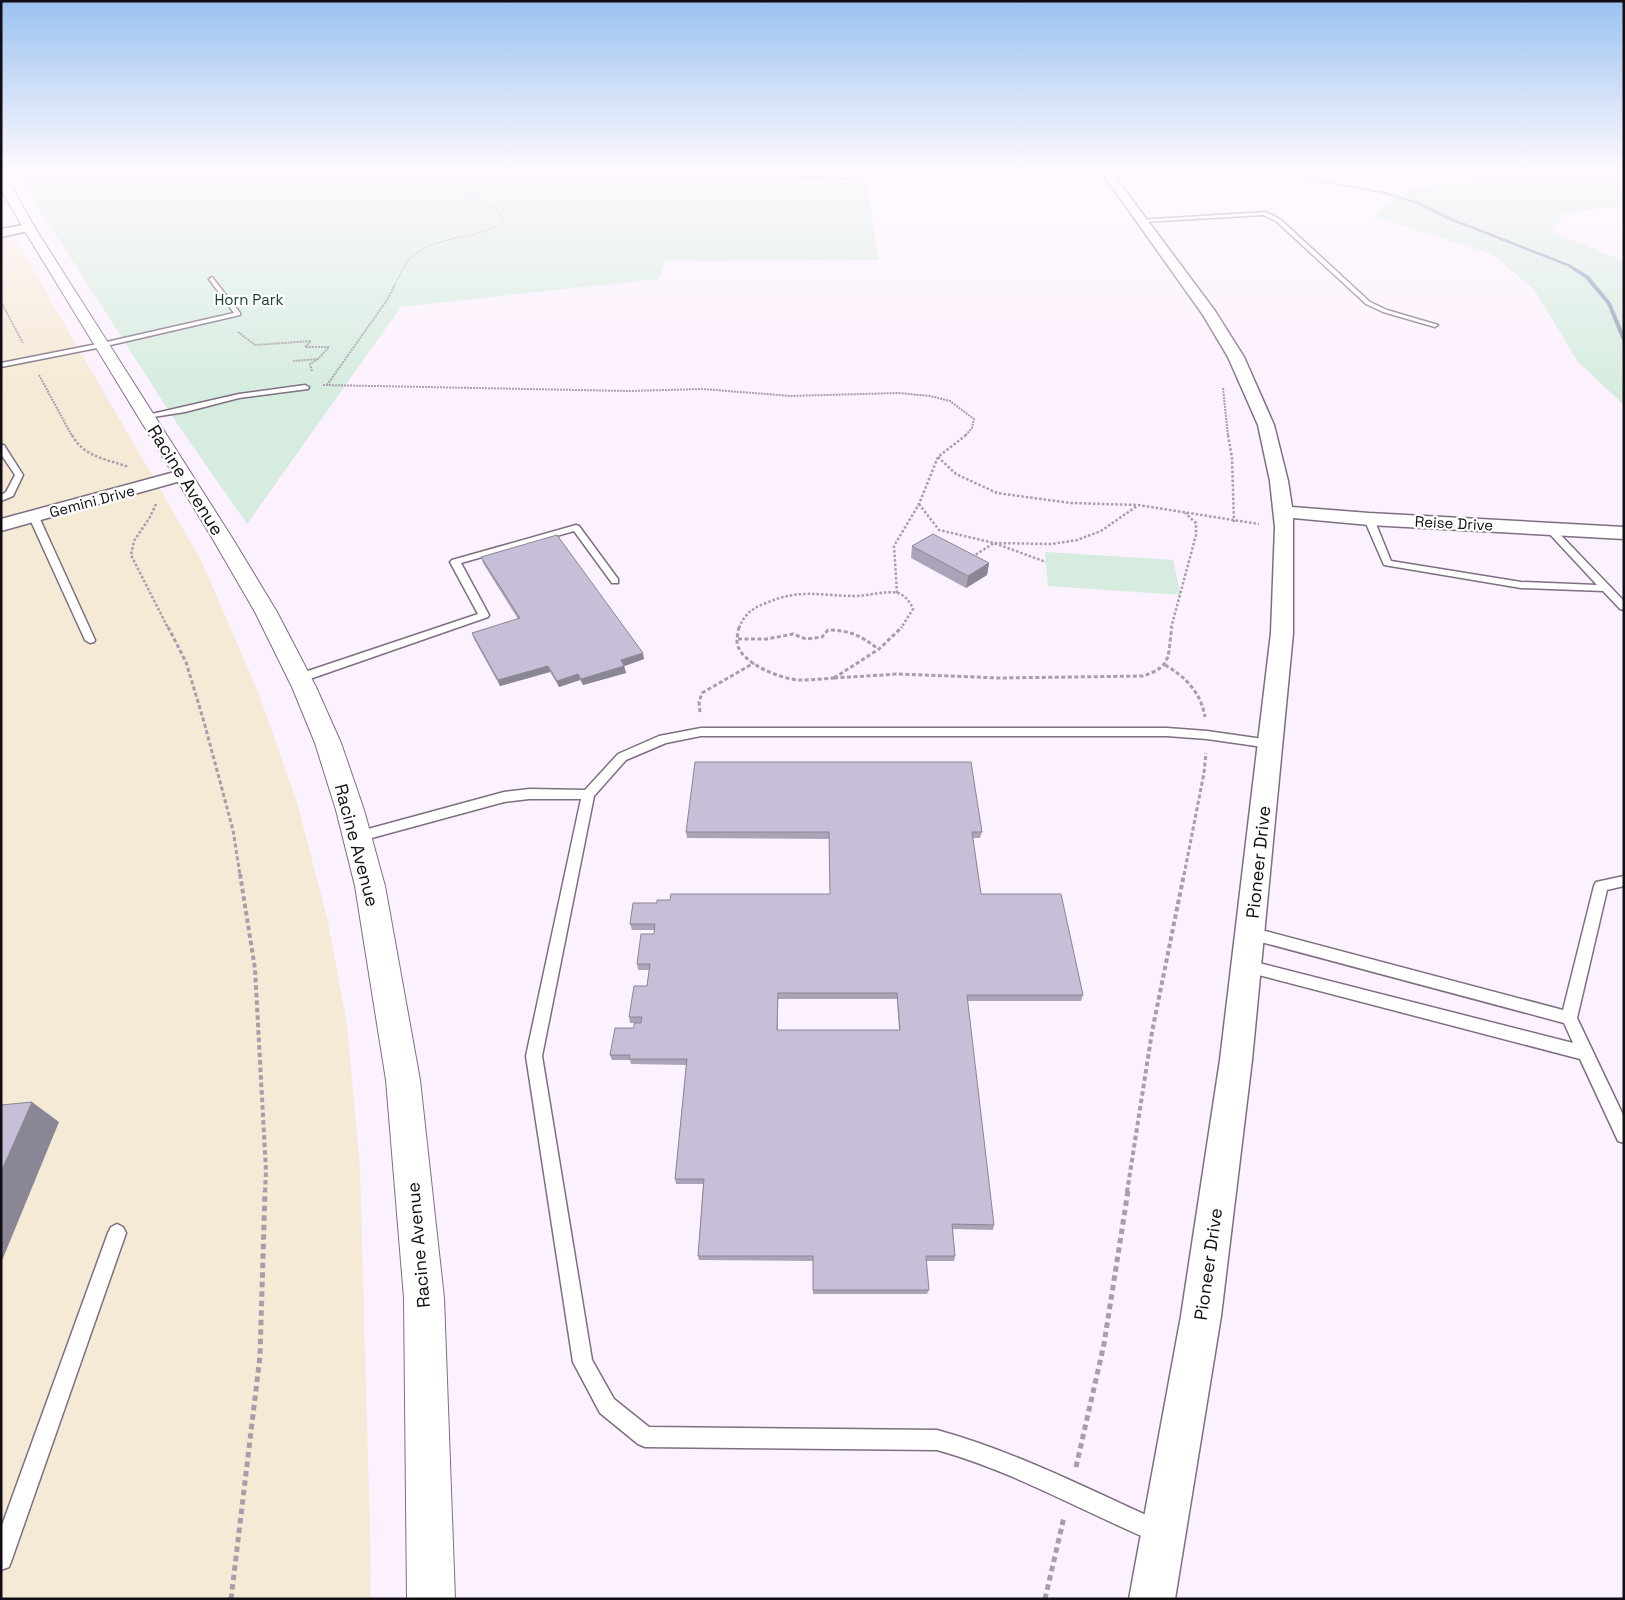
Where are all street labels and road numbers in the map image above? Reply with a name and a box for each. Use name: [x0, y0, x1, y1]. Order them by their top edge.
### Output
street label: Racine Avenue: [143, 420, 229, 540]
street label: Gemini Drive: [47, 480, 137, 522]
street label: Reise Drive: [1414, 511, 1494, 535]
street label: Racine Avenue: [330, 781, 384, 909]
street label: Pioneer Drive: [1241, 804, 1275, 920]
street label: Racine Avenue: [401, 1181, 435, 1309]
street label: Pioneer Drive: [1189, 1206, 1227, 1322]

